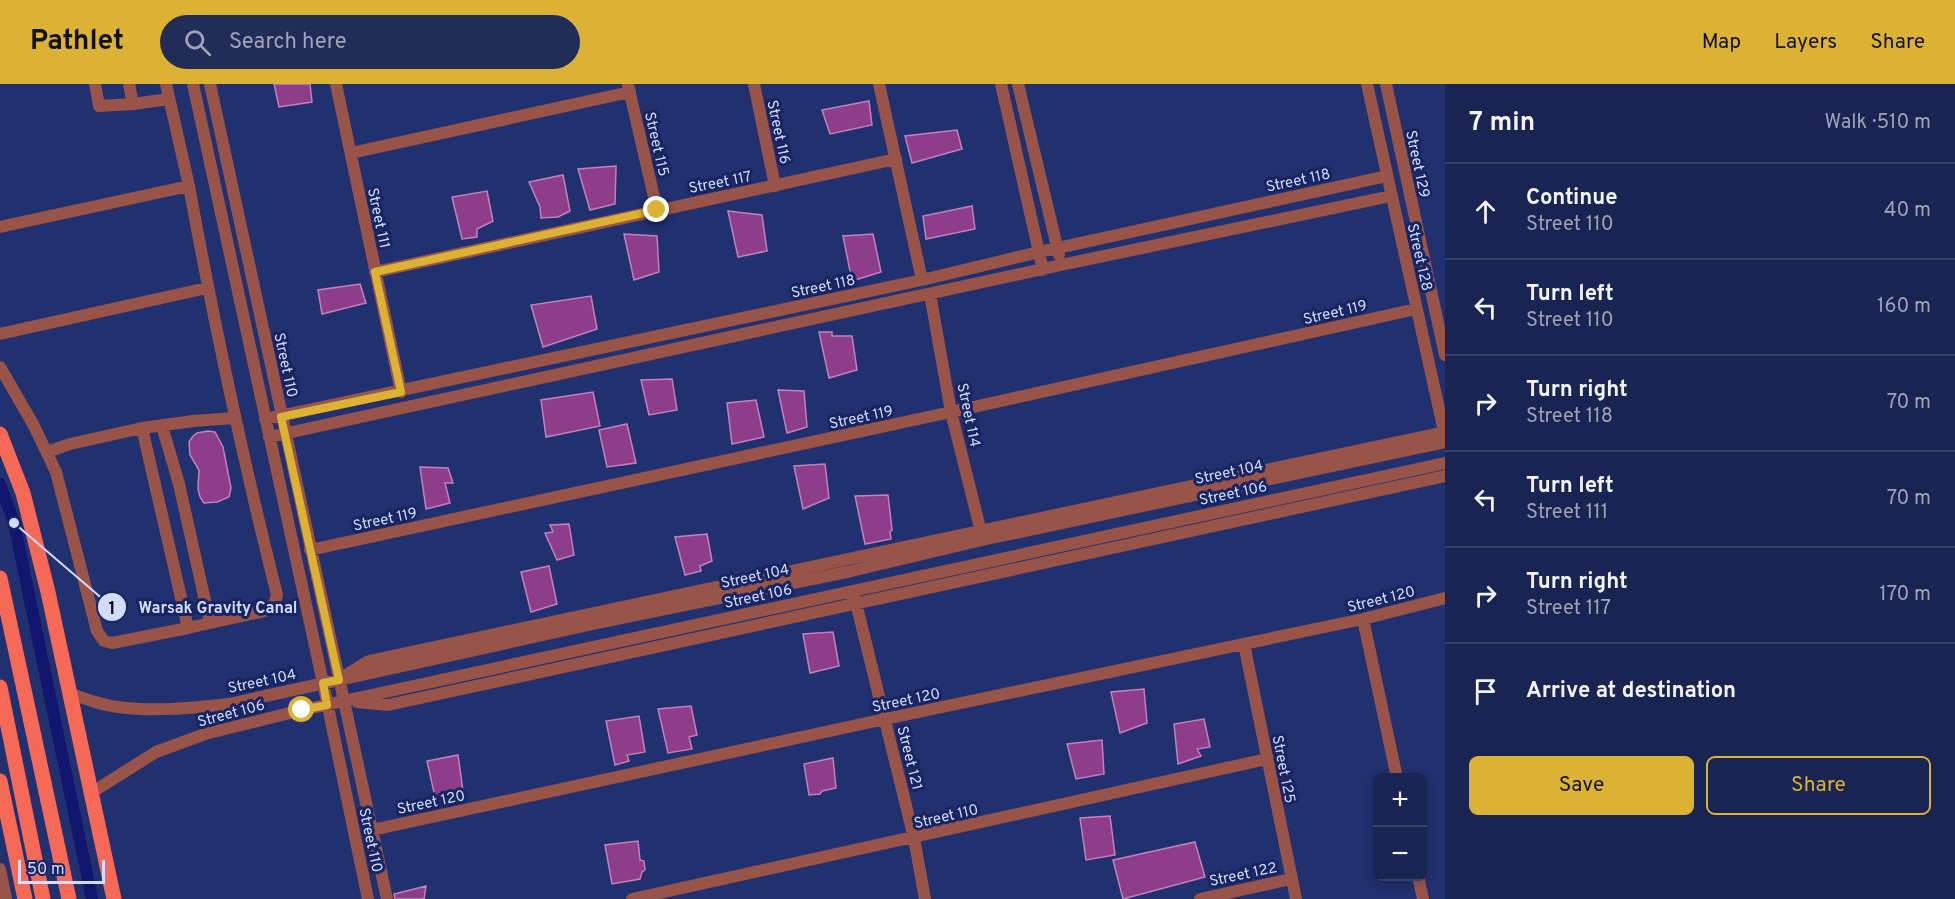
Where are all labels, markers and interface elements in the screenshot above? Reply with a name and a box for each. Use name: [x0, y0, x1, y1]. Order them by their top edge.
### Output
search box: [160, 15, 580, 69]
text: Pathlet: [30, 24, 124, 60]
icon: search: [181, 26, 214, 59]
text: Search here: [229, 29, 347, 56]
text: Map: [1702, 29, 1741, 56]
text: Layers: [1774, 29, 1837, 56]
text: Share: [1870, 29, 1925, 56]
street label: Street 116: [761, 99, 794, 166]
text: 7 min: [1469, 107, 1535, 140]
street label: Street 115: [639, 110, 672, 178]
text: Walk · 510 m: [1825, 110, 1931, 136]
street label: Street 129: [1400, 129, 1433, 200]
street label: Street 118: [1264, 165, 1332, 198]
street label: Street 117: [687, 168, 754, 199]
text: Continue: [1526, 185, 1617, 212]
street label: Street 111: [362, 186, 393, 250]
icon: ahead: [1469, 195, 1502, 228]
route end: [643, 196, 669, 222]
text: 40 m: [1884, 198, 1931, 224]
text: Street 110: [1526, 212, 1614, 238]
street label: Street 128: [1402, 222, 1436, 293]
street label: Street 118: [789, 271, 857, 304]
text: Turn left: [1526, 281, 1614, 308]
icon: left: [1469, 291, 1502, 324]
text: 160 m: [1877, 294, 1931, 320]
street label: Street 119: [1302, 297, 1369, 330]
text: Street 110: [1526, 308, 1614, 334]
street label: Street 110: [268, 331, 301, 399]
text: Turn right: [1526, 377, 1628, 404]
street label: Street 114: [951, 382, 984, 449]
icon: right: [1469, 387, 1502, 420]
text: 70 m: [1887, 390, 1931, 416]
street label: Street 119: [828, 402, 895, 435]
text: Street 118: [1526, 404, 1613, 430]
street label: Street 104: [1193, 457, 1265, 490]
text: Turn left: [1526, 473, 1614, 500]
street label: Street 106: [1198, 478, 1269, 511]
icon: left: [1469, 483, 1502, 516]
text: 70 m: [1887, 486, 1931, 512]
text: Street 111: [1526, 500, 1608, 526]
street label: Street 119: [352, 504, 419, 537]
street label: Street 104: [719, 561, 791, 594]
text: Turn right: [1526, 569, 1628, 596]
icon: right: [1469, 579, 1502, 612]
street label: Street 106: [723, 581, 794, 614]
text: 170 m: [1879, 582, 1931, 608]
street label: Street 120: [1345, 583, 1417, 618]
callout: Warsak Gravity Canal: [97, 590, 310, 624]
text: Street 117: [1526, 596, 1611, 622]
text: 1: [108, 598, 116, 621]
text: Warsak Gravity Canal: [139, 599, 297, 619]
street label: Street 104: [226, 666, 298, 699]
icon: arrive: [1469, 675, 1502, 708]
text: Arrive at destination: [1526, 678, 1736, 705]
street label: Street 120: [870, 685, 942, 718]
street label: Street 106: [196, 696, 267, 733]
route start: [288, 696, 314, 722]
street label: Street 121: [891, 724, 926, 792]
street label: Street 125: [1267, 734, 1298, 805]
button: Save: [1469, 756, 1694, 815]
button: Share: [1706, 756, 1931, 815]
map controls: [1373, 773, 1427, 881]
button: +: [1373, 773, 1427, 827]
street label: Street 120: [395, 787, 467, 820]
street label: Street 110: [912, 801, 980, 834]
street label: Street 110: [353, 806, 386, 874]
button: −: [1373, 827, 1427, 881]
scale bar: [18, 857, 105, 884]
street label: Street 122: [1208, 859, 1279, 892]
text: 50 m: [27, 860, 65, 880]

